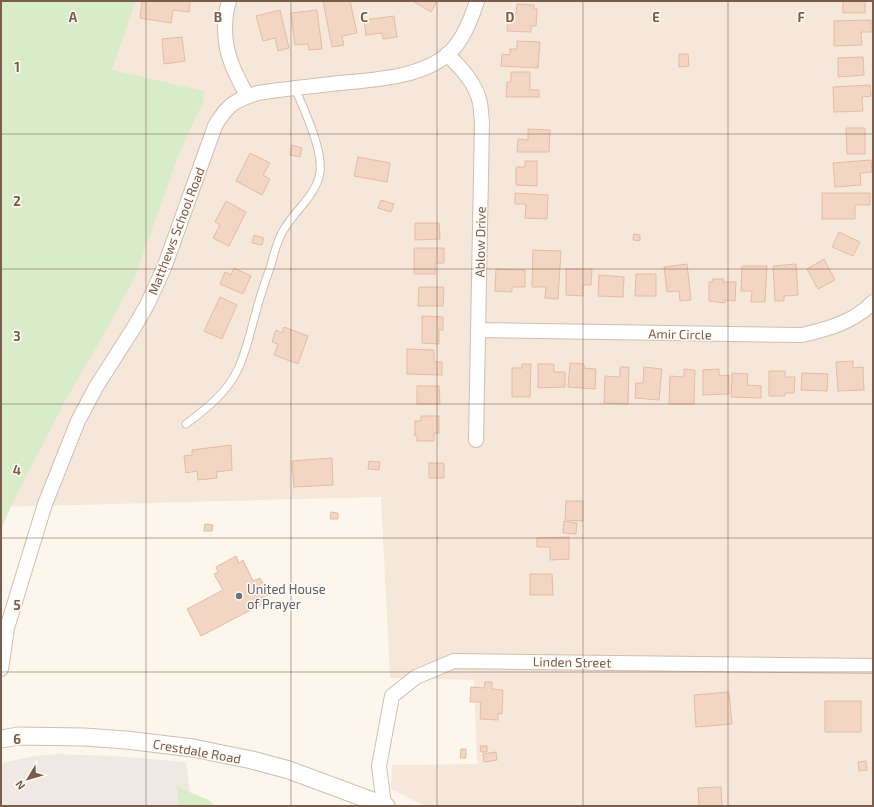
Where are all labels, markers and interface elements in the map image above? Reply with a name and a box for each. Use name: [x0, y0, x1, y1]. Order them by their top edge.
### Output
text: A: [69, 9, 78, 25]
text: B: [214, 9, 222, 25]
text: C: [360, 9, 368, 25]
text: D: [506, 9, 515, 25]
text: E: [652, 9, 660, 25]
text: F: [797, 9, 805, 25]
text: 1: [14, 59, 20, 75]
street label: Matthews School Road: [144, 165, 208, 297]
text: 2: [13, 193, 21, 209]
street label: Ablow Drive: [471, 206, 489, 278]
street label: Amir Circle: [648, 325, 712, 343]
text: 3: [13, 328, 21, 344]
text: 4: [13, 462, 21, 478]
place label: United House of Prayer: [247, 581, 326, 612]
marker: United House of Prayer: [234, 591, 244, 601]
text: 5: [13, 597, 21, 613]
street label: Linden Street: [533, 653, 611, 671]
text: 6: [13, 731, 21, 747]
street label: Crestdale Road: [152, 735, 242, 767]
north arrow: [8, 759, 48, 799]
text: N: [12, 778, 27, 793]

